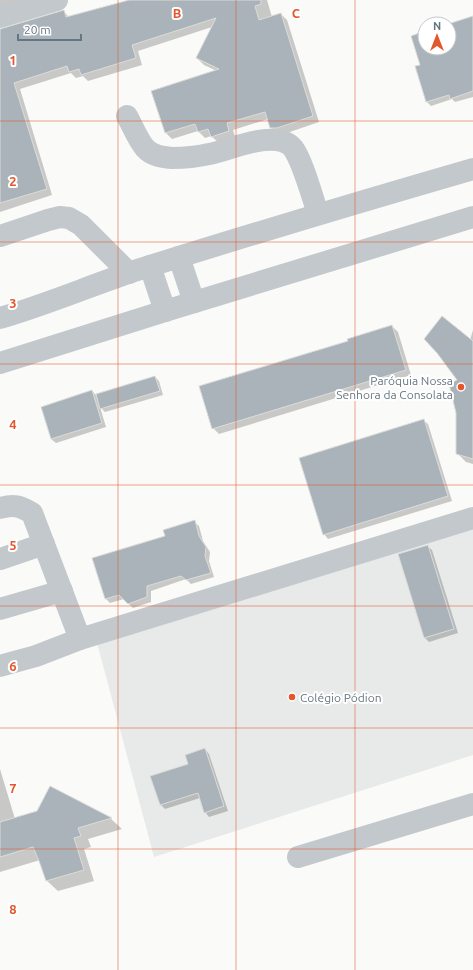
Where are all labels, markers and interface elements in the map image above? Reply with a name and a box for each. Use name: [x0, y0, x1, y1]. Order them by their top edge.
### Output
text: B: [173, 6, 182, 20]
text: C: [292, 6, 301, 20]
scale bar: [18, 16, 81, 42]
north arrow: [417, 16, 457, 56]
text: N: [433, 20, 441, 32]
text: 20 m: [24, 23, 51, 36]
text: 1: [9, 53, 17, 67]
text: 2: [9, 174, 17, 188]
text: 3: [9, 296, 17, 310]
place label: Paróquia Nossa Senhora da Consolata: [336, 374, 453, 401]
marker: Paróquia Nossa Senhora da Consolata: [456, 382, 466, 392]
text: 4: [9, 417, 17, 431]
text: 5: [9, 538, 17, 552]
text: 6: [9, 659, 17, 673]
place label: Colégio Pódion: [300, 691, 382, 704]
marker: Colégio Pódion: [287, 692, 297, 702]
text: 7: [9, 781, 17, 795]
text: 8: [9, 902, 17, 916]

